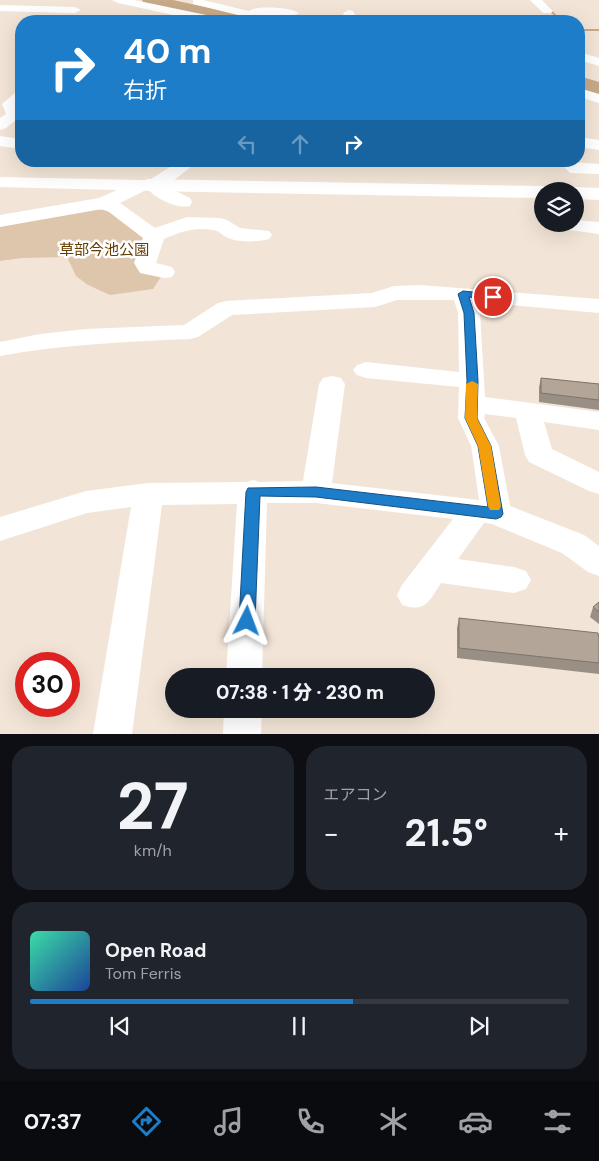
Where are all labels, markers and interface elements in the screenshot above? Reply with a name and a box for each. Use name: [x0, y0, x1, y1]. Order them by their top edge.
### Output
text: 40 m: [123, 28, 212, 74]
icon: right: [40, 35, 105, 100]
text: 右折: [123, 76, 167, 105]
icon: left: [233, 130, 261, 158]
icon: ahead: [286, 130, 314, 158]
icon: right: [339, 130, 367, 158]
map controls: [534, 182, 584, 232]
button: layers: [534, 182, 584, 232]
park label: 草部今池公園: [59, 240, 149, 260]
pin: [472, 276, 514, 318]
icon: arrive: [479, 283, 507, 311]
position arrow: [220, 594, 272, 646]
speed limit sign: 30: [15, 652, 80, 717]
text: 07:38 · 1 分 · 230 m: [216, 680, 384, 705]
text: 27: [117, 765, 189, 849]
text: エアコン: [324, 784, 388, 805]
text: 21.5°: [405, 808, 488, 858]
text: −: [324, 815, 339, 852]
text: +: [554, 815, 569, 852]
text: km/h: [134, 840, 172, 861]
text: Open Road: [105, 938, 207, 963]
text: Tom Ferris: [105, 963, 182, 984]
icon: previous: [106, 1012, 134, 1040]
icon: pause: [285, 1012, 313, 1040]
icon: next: [465, 1012, 493, 1040]
icon: directions: [129, 1104, 164, 1139]
icon: music: [211, 1104, 246, 1139]
icon: phone: [293, 1104, 328, 1139]
icon: climate: [376, 1104, 411, 1139]
icon: car: [458, 1104, 493, 1139]
icon: filters: [540, 1104, 575, 1139]
text: 07:37: [24, 1107, 81, 1136]

